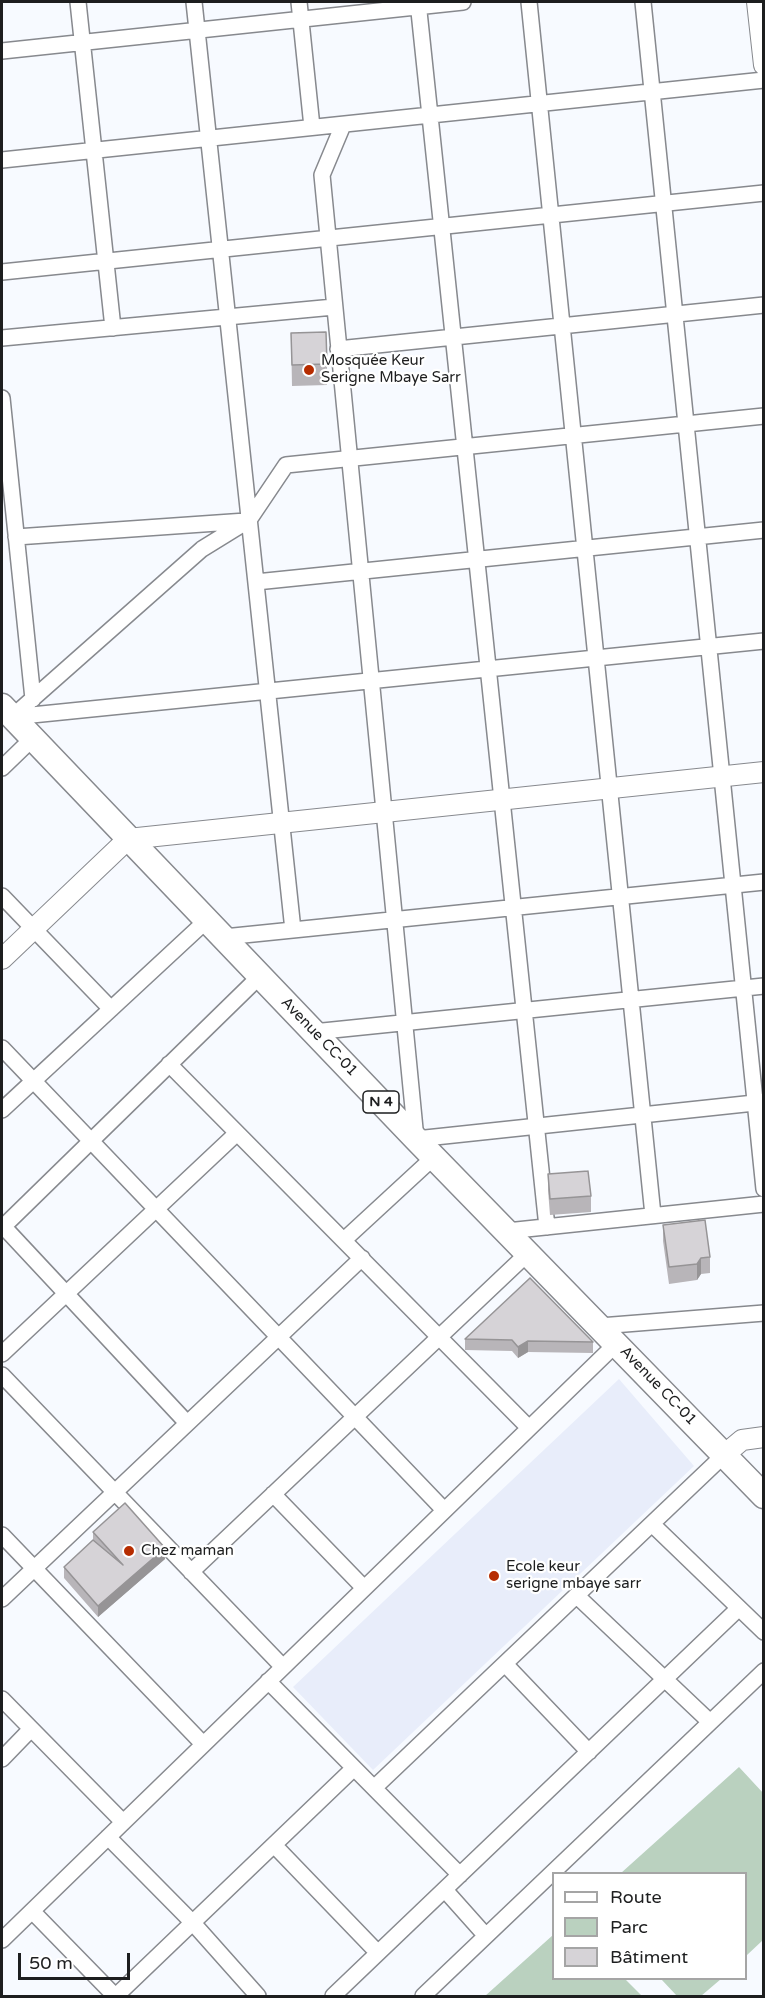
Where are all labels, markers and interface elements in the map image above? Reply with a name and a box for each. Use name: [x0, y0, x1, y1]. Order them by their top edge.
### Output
place label: Mosquée Keur Serigne Mbaye Sarr: [321, 352, 461, 387]
marker: Mosquée Keur Serigne Mbaye Sarr: [302, 363, 316, 377]
street label: Avenue CC-01: [277, 994, 361, 1080]
road number: N 4: [363, 1091, 399, 1113]
street label: Avenue CC-01: [616, 1343, 700, 1429]
place label: Chez maman: [141, 1542, 234, 1560]
marker: Chez maman: [122, 1544, 136, 1558]
place label: Ecole keur serigne mbaye sarr: [506, 1558, 641, 1593]
marker: Ecole keur serigne mbaye sarr: [487, 1569, 501, 1583]
legend: [552, 1872, 747, 1980]
text: Route: [610, 1886, 662, 1908]
text: Parc: [610, 1916, 648, 1938]
scale bar: [21, 1941, 134, 1979]
text: Bâtiment: [610, 1946, 688, 1968]
text: 50 m: [29, 1952, 73, 1974]

